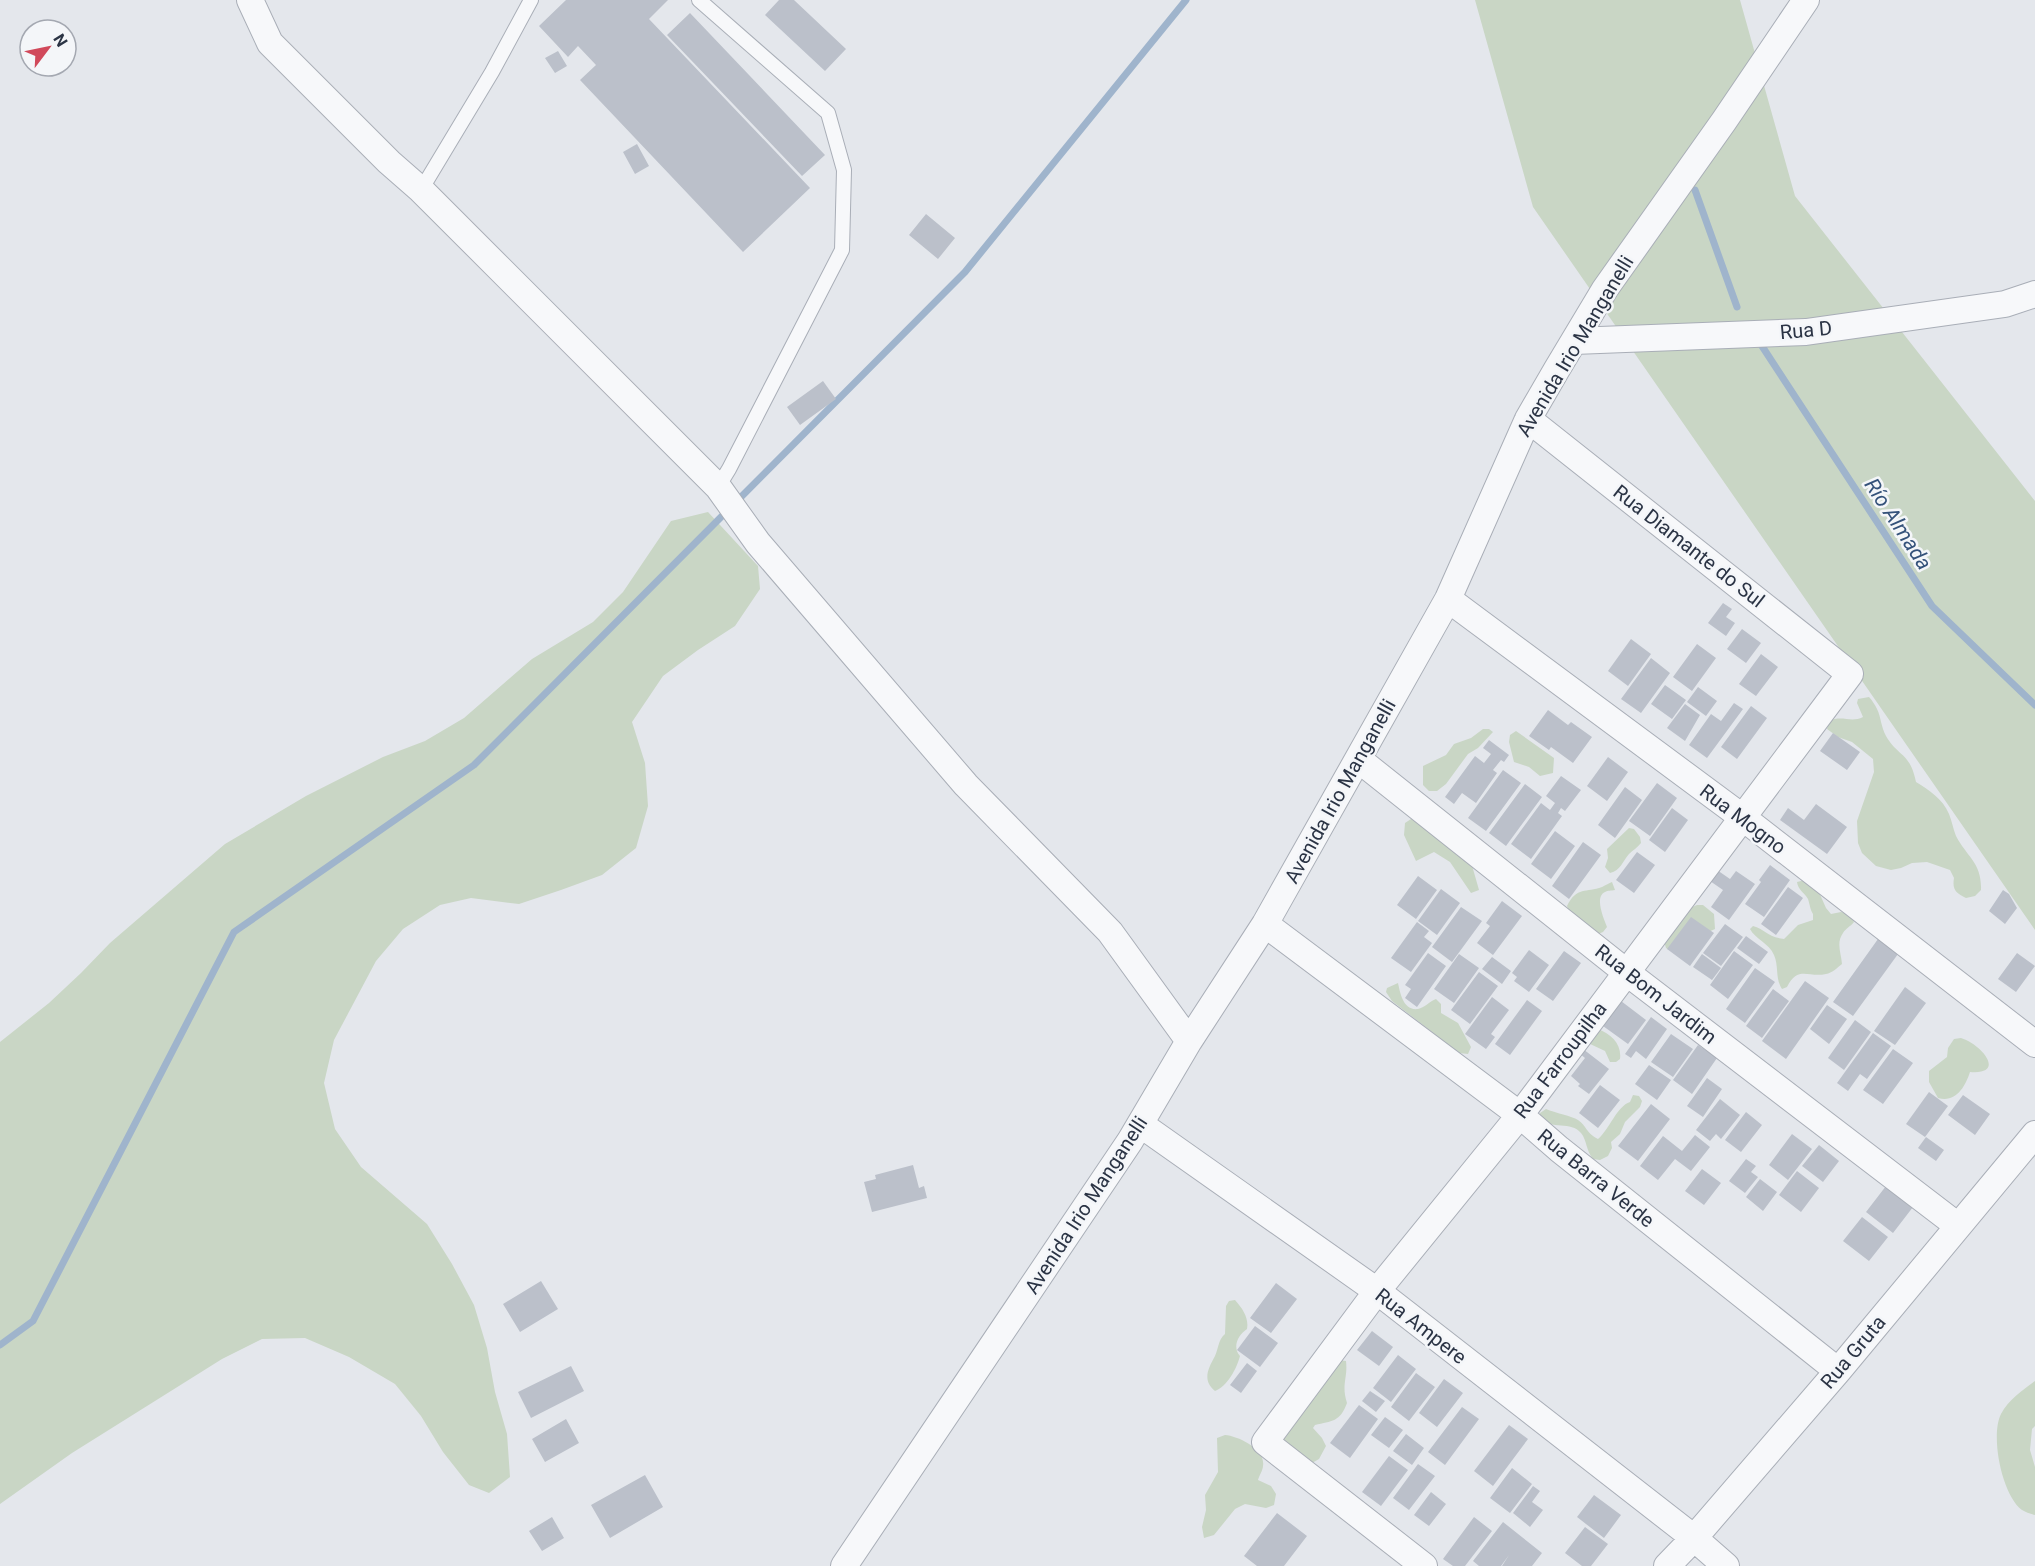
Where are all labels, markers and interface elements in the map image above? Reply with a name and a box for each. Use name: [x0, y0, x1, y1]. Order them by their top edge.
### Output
north arrow: [18, 18, 78, 78]
text: N: [49, 30, 71, 50]
street label: Avenida Irio Manganelli: [1511, 251, 1639, 441]
street label: Rua D: [1779, 316, 1833, 344]
water label: Río Almada: [1860, 474, 1936, 574]
street label: Rua Diamante do Sul: [1609, 480, 1769, 612]
street label: Avenida Irio Manganelli: [1279, 695, 1401, 887]
street label: Rua Mogno: [1695, 779, 1791, 859]
street label: Rua Bom Jardim: [1590, 939, 1722, 1049]
street label: Rua Farroupilha: [1508, 997, 1612, 1123]
street label: Avenida Irio Manganelli: [1020, 1112, 1152, 1298]
street label: Rua Barra Verde: [1533, 1124, 1659, 1232]
street label: Rua Ampere: [1371, 1283, 1471, 1369]
street label: Rua Gruta: [1816, 1311, 1890, 1393]

